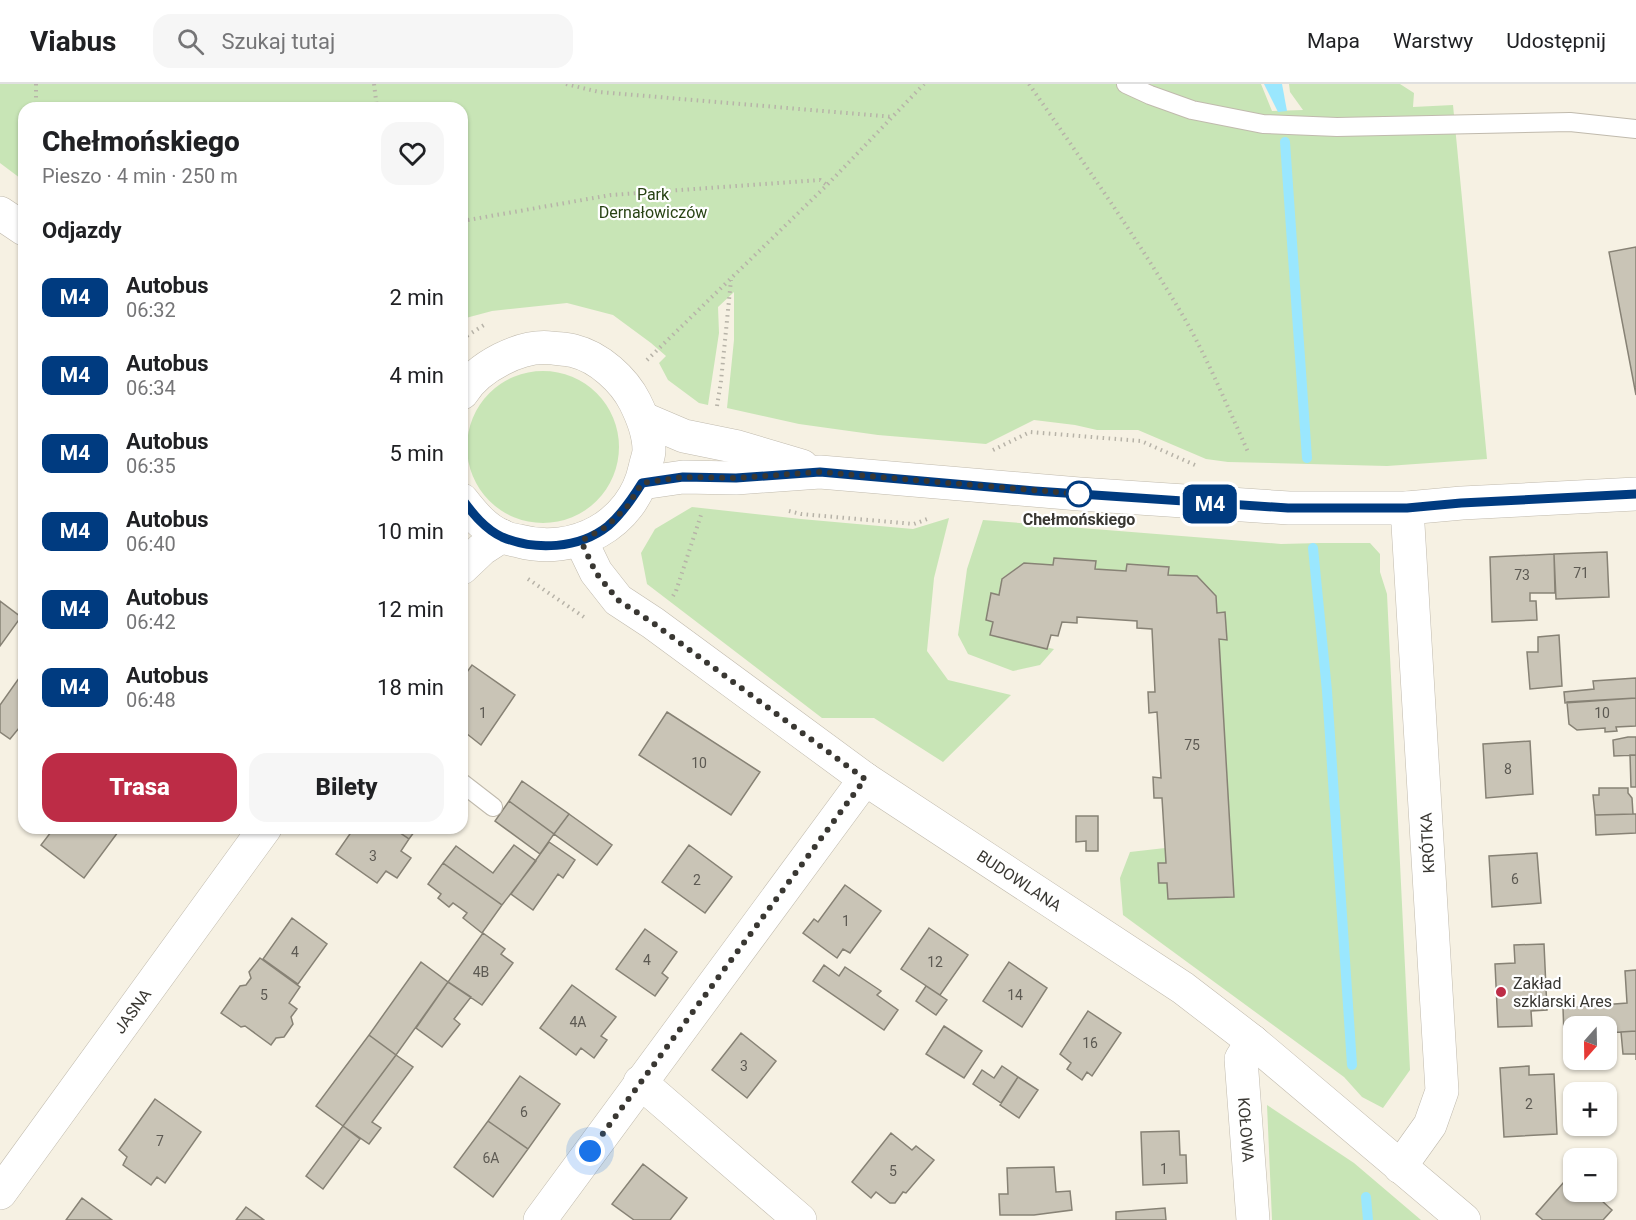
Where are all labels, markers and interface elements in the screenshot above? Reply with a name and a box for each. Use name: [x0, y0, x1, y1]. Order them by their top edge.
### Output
search box: [153, 14, 573, 68]
text: Viabus: [30, 25, 117, 58]
icon: search: [174, 25, 207, 58]
text: Szukaj tutaj: [222, 29, 335, 54]
text: Mapa: [1307, 29, 1360, 53]
text: Warstwy: [1393, 29, 1473, 53]
text: Udostępnij: [1506, 29, 1606, 53]
button: heart: [381, 122, 444, 185]
text: Chełmońskiego: [42, 125, 240, 158]
text: Pieszo · 4 min · 250 m: [42, 164, 238, 188]
park label: Park Dernałowiczów: [599, 185, 707, 222]
text: Odjazdy: [42, 218, 122, 243]
text: Autobus: [126, 273, 209, 298]
text: M4: [60, 285, 90, 309]
text: 2 min: [389, 285, 444, 310]
text: 06:32: [126, 298, 176, 322]
text: Autobus: [126, 351, 209, 376]
text: M4: [60, 363, 90, 387]
text: 4 min: [389, 363, 444, 388]
text: 06:34: [126, 376, 176, 400]
text: Autobus: [126, 429, 209, 454]
text: M4: [60, 441, 90, 465]
text: 5 min: [389, 441, 444, 466]
text: 06:35: [126, 454, 176, 478]
marker: Chełmońskiego: [1066, 481, 1092, 507]
line badge: M4: [1183, 484, 1237, 524]
text: M4: [1195, 492, 1225, 516]
text: Autobus: [126, 507, 209, 532]
place label: Chełmońskiego: [1023, 510, 1135, 529]
text: M4: [60, 519, 90, 543]
text: 10 min: [377, 519, 444, 544]
text: 06:40: [126, 532, 176, 556]
house number: 71: [1573, 565, 1589, 581]
house number: 73: [1514, 567, 1530, 583]
text: Autobus: [126, 585, 209, 610]
text: M4: [60, 597, 90, 621]
text: 12 min: [377, 597, 444, 622]
text: 06:42: [126, 610, 176, 634]
text: Autobus: [126, 663, 209, 688]
text: M4: [60, 675, 90, 699]
text: 18 min: [377, 675, 444, 700]
text: 06:48: [126, 688, 176, 712]
house number: 1: [479, 705, 487, 721]
house number: 10: [1594, 705, 1610, 721]
house number: 75: [1184, 737, 1200, 753]
button: Trasa: [42, 753, 237, 822]
button: Bilety: [249, 753, 444, 822]
house number: 10: [691, 755, 707, 771]
house number: 8: [1504, 761, 1512, 777]
street label: KRÓTKA: [1415, 812, 1439, 874]
street label: BUDOWLANA: [973, 846, 1066, 916]
house number: 3: [369, 848, 377, 864]
house number: 6: [1511, 871, 1519, 887]
house number: 2: [693, 872, 701, 888]
house number: 1: [842, 913, 850, 929]
house number: 4: [291, 944, 299, 960]
house number: 4: [643, 952, 651, 968]
house number: 12: [927, 954, 943, 970]
house number: 4B: [473, 964, 489, 980]
place label: Zakład szklarski Ares: [1513, 974, 1612, 1011]
street label: JASNA: [110, 985, 155, 1037]
marker: Zakład szklarski Ares: [1494, 985, 1508, 999]
house number: 5: [260, 987, 268, 1003]
house number: 14: [1007, 987, 1023, 1003]
house number: 4A: [569, 1014, 587, 1030]
north arrow: [1563, 1016, 1617, 1070]
map controls: [1563, 1016, 1617, 1202]
house number: 16: [1082, 1035, 1098, 1051]
house number: 3: [740, 1058, 748, 1074]
button: +: [1563, 1082, 1617, 1136]
house number: 2: [1525, 1096, 1533, 1112]
street label: KOŁOWA: [1234, 1097, 1258, 1163]
house number: 6: [520, 1104, 528, 1120]
house number: 7: [156, 1133, 164, 1149]
your location: [575, 1136, 605, 1166]
button: −: [1563, 1148, 1617, 1202]
house number: 6A: [482, 1150, 500, 1166]
house number: 1: [1160, 1161, 1168, 1177]
house number: 5: [889, 1163, 897, 1179]

